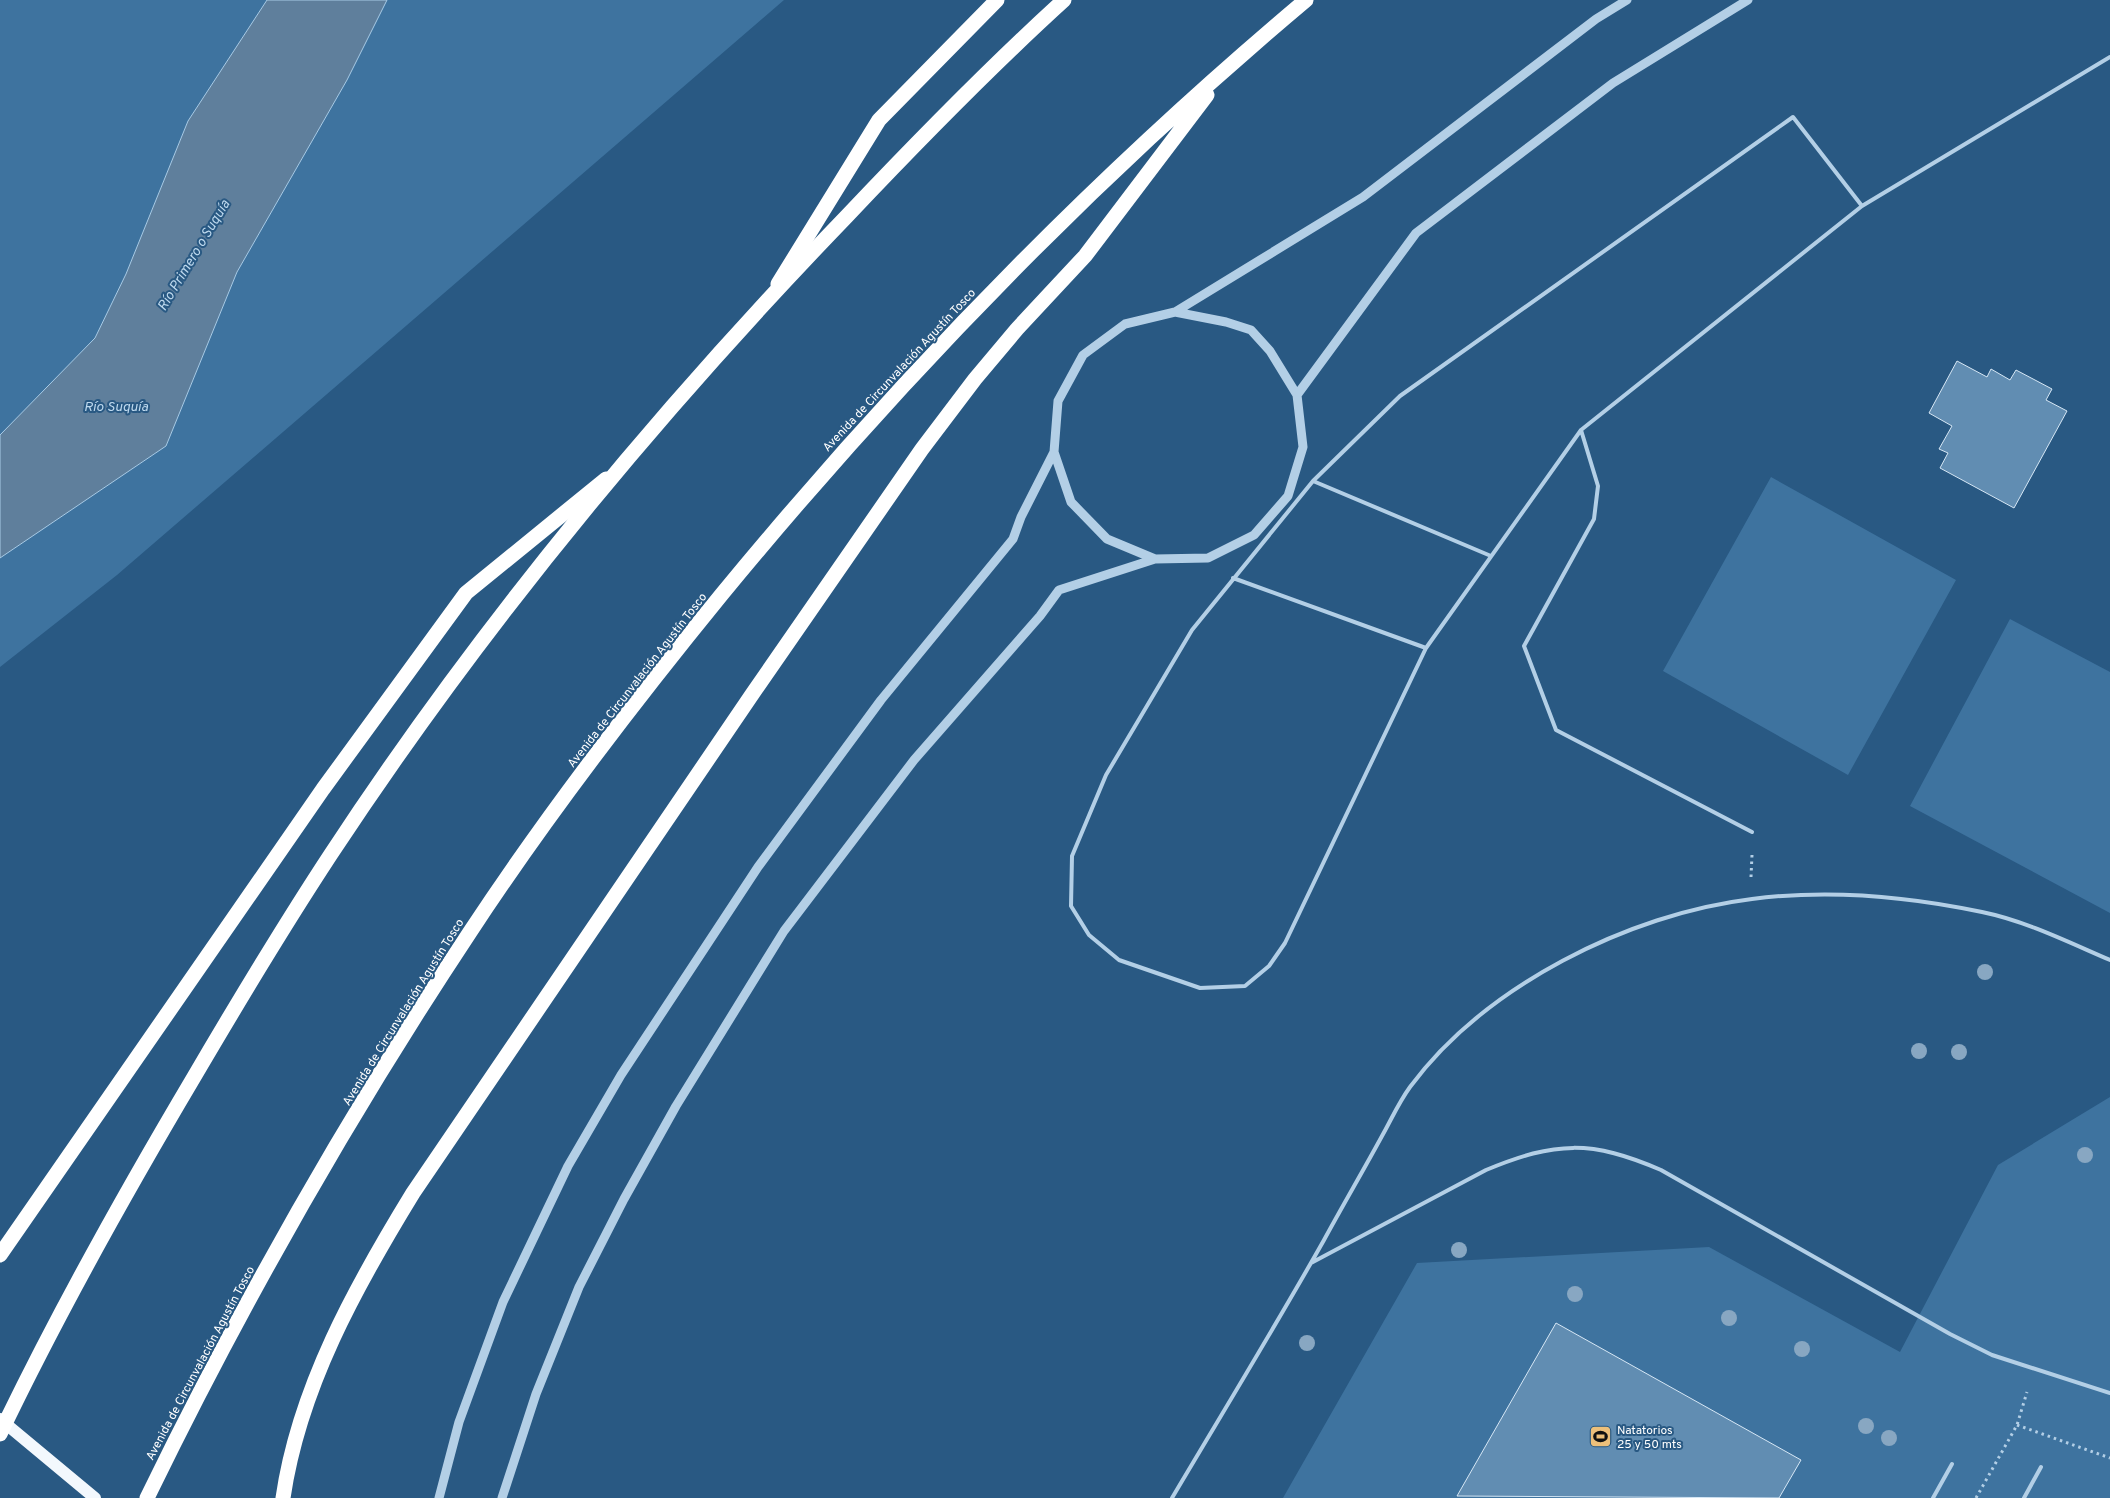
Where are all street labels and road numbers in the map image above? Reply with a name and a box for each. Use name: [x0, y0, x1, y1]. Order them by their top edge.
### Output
street label: Avenida de Circunvalación Agustín Tosco: [820, 285, 980, 456]
street label: Avenida de Circunvalación Agustín Tosco: [564, 590, 711, 771]
street label: Avenida de Circunvalación Agustín Tosco: [339, 916, 468, 1109]
street label: Avenida de Circunvalación Agustín Tosco: [143, 1263, 259, 1463]

